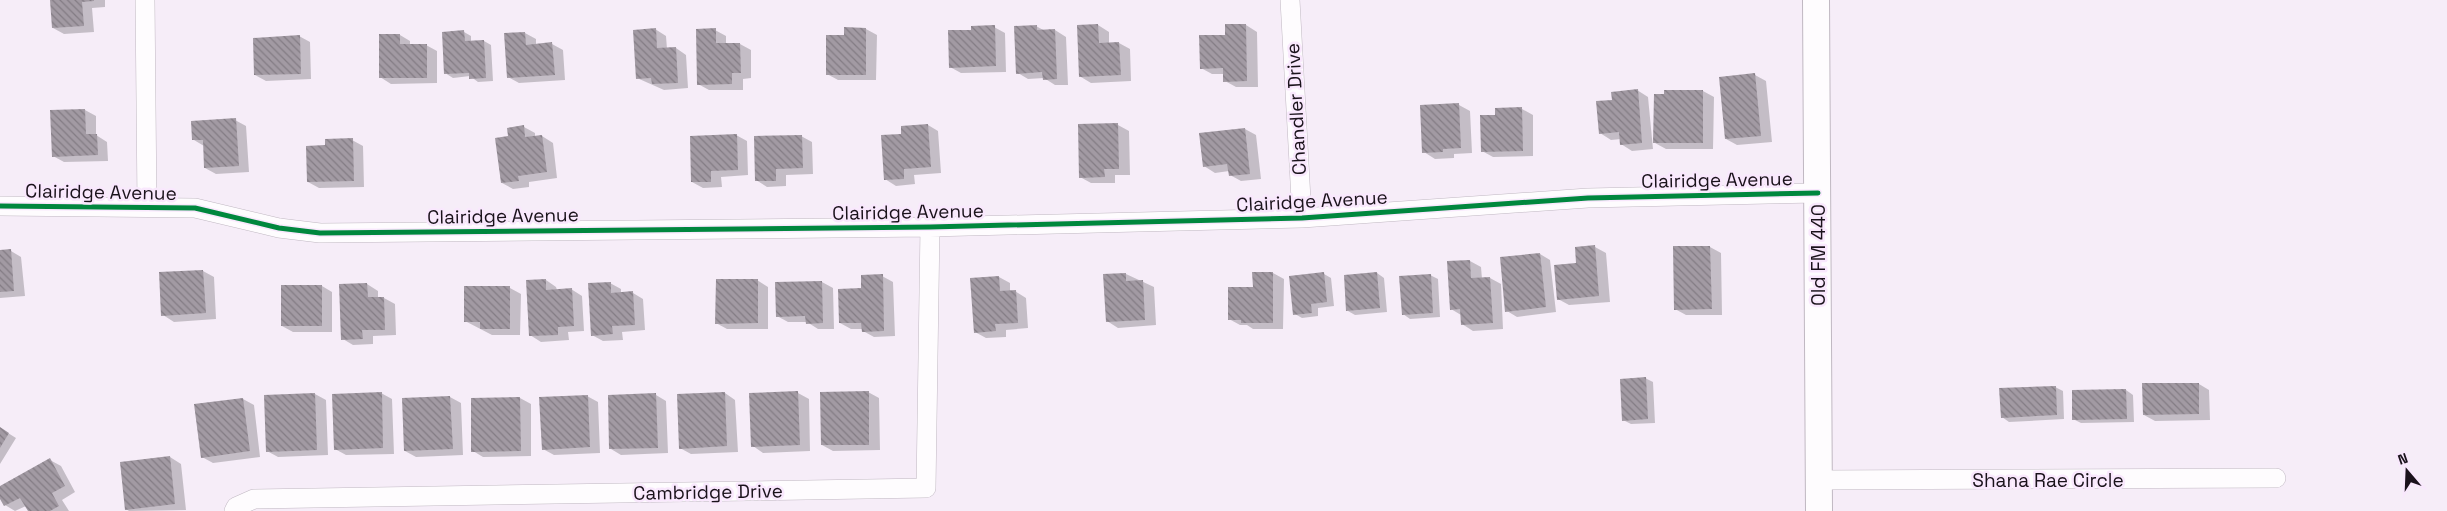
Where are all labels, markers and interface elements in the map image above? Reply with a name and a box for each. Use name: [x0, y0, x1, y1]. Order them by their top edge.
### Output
street label: Chandler Drive: [1280, 42, 1312, 176]
street label: Clairidge Avenue: [1641, 166, 1793, 194]
street label: Clairidge Avenue: [25, 178, 177, 206]
street label: Clairidge Avenue: [1236, 185, 1388, 217]
street label: Clairidge Avenue: [832, 198, 984, 226]
street label: Clairidge Avenue: [427, 202, 579, 230]
street label: Old FM 440: [1806, 204, 1831, 306]
north arrow: [2382, 446, 2432, 496]
text: N: [2395, 449, 2410, 469]
street label: Shana Rae Circle: [1972, 468, 2124, 493]
street label: Cambridge Drive: [633, 478, 783, 506]

